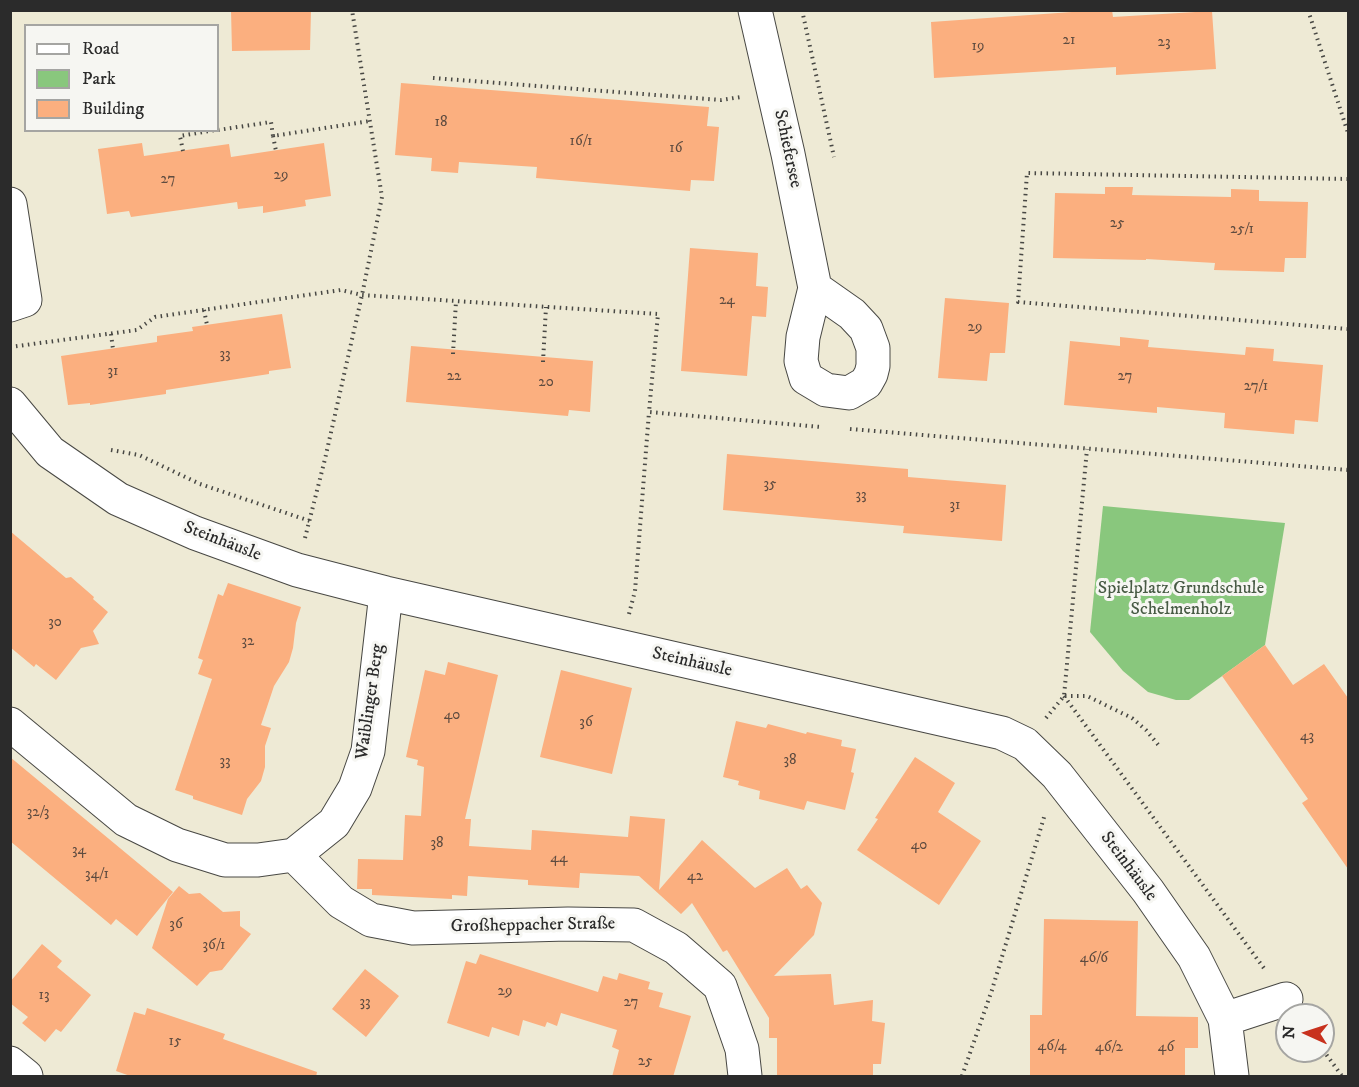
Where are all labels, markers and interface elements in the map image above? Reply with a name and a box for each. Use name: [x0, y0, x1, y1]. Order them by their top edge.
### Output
legend: [24, 24, 219, 132]
house number: 21: [1063, 32, 1075, 50]
house number: 23: [1158, 34, 1170, 52]
text: Road: [82, 38, 119, 60]
house number: 19: [972, 38, 984, 56]
text: Park: [82, 68, 116, 90]
text: Building: [82, 98, 144, 120]
street label: Schiefersee: [768, 108, 806, 190]
house number: 18: [434, 114, 448, 132]
house number: 16/1: [570, 133, 592, 151]
house number: 16: [669, 140, 683, 158]
house number: 29: [274, 167, 288, 185]
house number: 27: [161, 171, 175, 189]
house number: 25: [1110, 215, 1124, 233]
house number: 25/1: [1230, 221, 1254, 239]
house number: 24: [719, 292, 735, 310]
house number: 29: [968, 319, 982, 337]
house number: 33: [219, 346, 231, 364]
house number: 31: [107, 363, 119, 381]
house number: 22: [447, 368, 461, 386]
house number: 27: [1118, 368, 1132, 386]
house number: 20: [538, 374, 554, 392]
house number: 27/1: [1244, 378, 1268, 396]
house number: 35: [763, 476, 777, 494]
house number: 33: [855, 487, 867, 505]
house number: 31: [949, 497, 961, 515]
street label: Steinhäusle: [180, 517, 264, 567]
park label: Spielplatz Grundschule Schelmenholz: [1098, 578, 1264, 620]
house number: 30: [48, 614, 62, 632]
house number: 32: [242, 633, 254, 651]
street label: Waiblinger Berg: [352, 643, 390, 761]
street label: Steinhäusle: [650, 643, 734, 683]
house number: 40: [444, 707, 460, 725]
house number: 36: [579, 714, 593, 732]
house number: 43: [1300, 728, 1314, 746]
house number: 38: [783, 752, 797, 770]
house number: 33: [219, 753, 231, 771]
house number: 32/3: [27, 804, 49, 822]
street label: Steinhäusle: [1095, 828, 1161, 906]
house number: 38: [430, 835, 444, 853]
house number: 40: [911, 837, 927, 855]
house number: 34: [72, 842, 86, 860]
house number: 44: [550, 850, 568, 868]
house number: 34/1: [85, 866, 109, 884]
house number: 42: [687, 868, 703, 886]
street label: Großheppacher Straße: [451, 914, 615, 938]
house number: 36: [169, 916, 183, 934]
house number: 36/1: [203, 937, 225, 955]
house number: 46/6: [1080, 950, 1108, 968]
house number: 29: [498, 983, 512, 1001]
house number: 13: [38, 987, 50, 1005]
house number: 33: [359, 994, 371, 1012]
house number: 27: [624, 994, 638, 1012]
north arrow: [1275, 1003, 1335, 1063]
text: N: [1279, 1025, 1299, 1039]
house number: 15: [169, 1033, 181, 1051]
house number: 46/4: [1038, 1038, 1066, 1056]
house number: 46/2: [1095, 1039, 1123, 1057]
house number: 46: [1158, 1039, 1174, 1057]
house number: 25: [638, 1053, 652, 1071]

